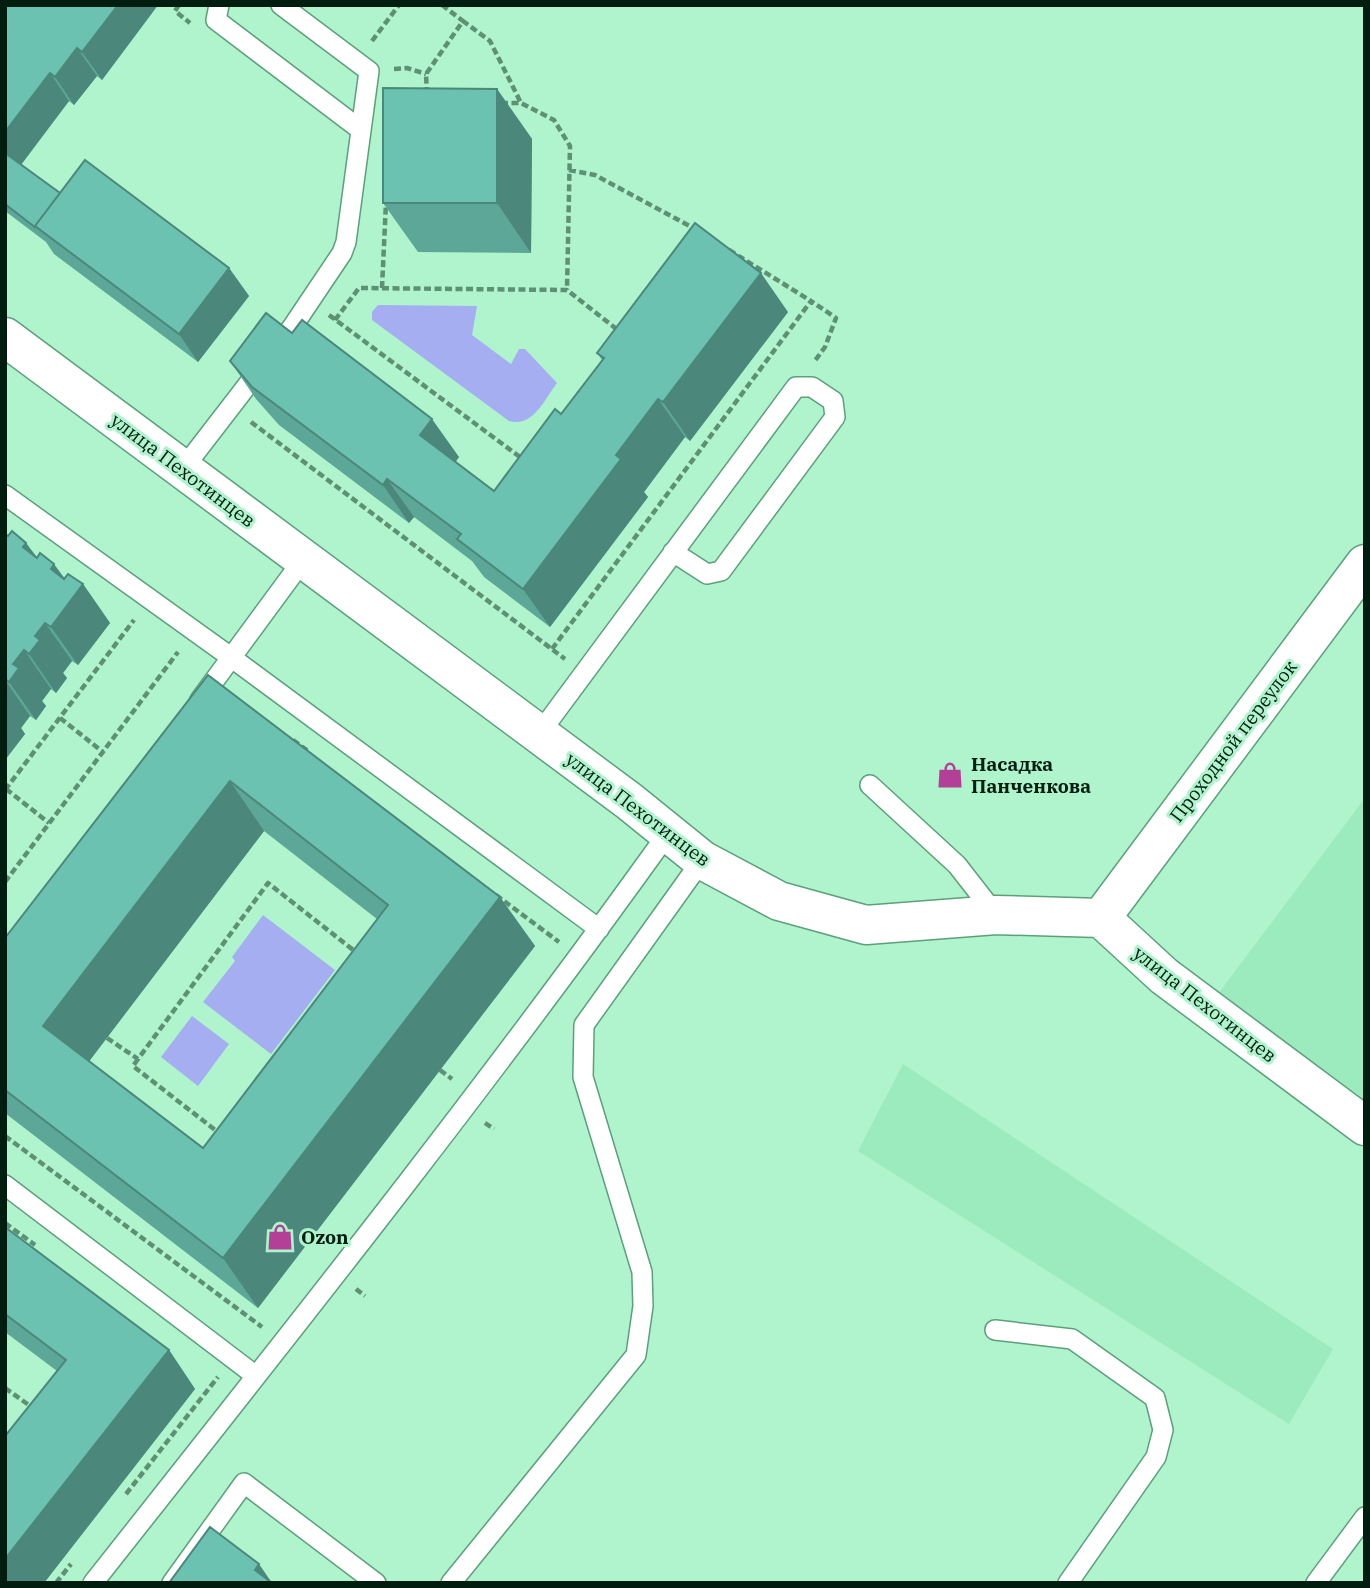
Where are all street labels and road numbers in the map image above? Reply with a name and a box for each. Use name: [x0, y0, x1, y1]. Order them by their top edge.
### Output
street label: улица Пехотинцев: [106, 408, 260, 532]
street label: Проходной переулок: [1164, 655, 1302, 827]
street label: улица Пехотинцев: [561, 747, 715, 871]
street label: улица Пехотинцев: [1129, 941, 1281, 1067]

